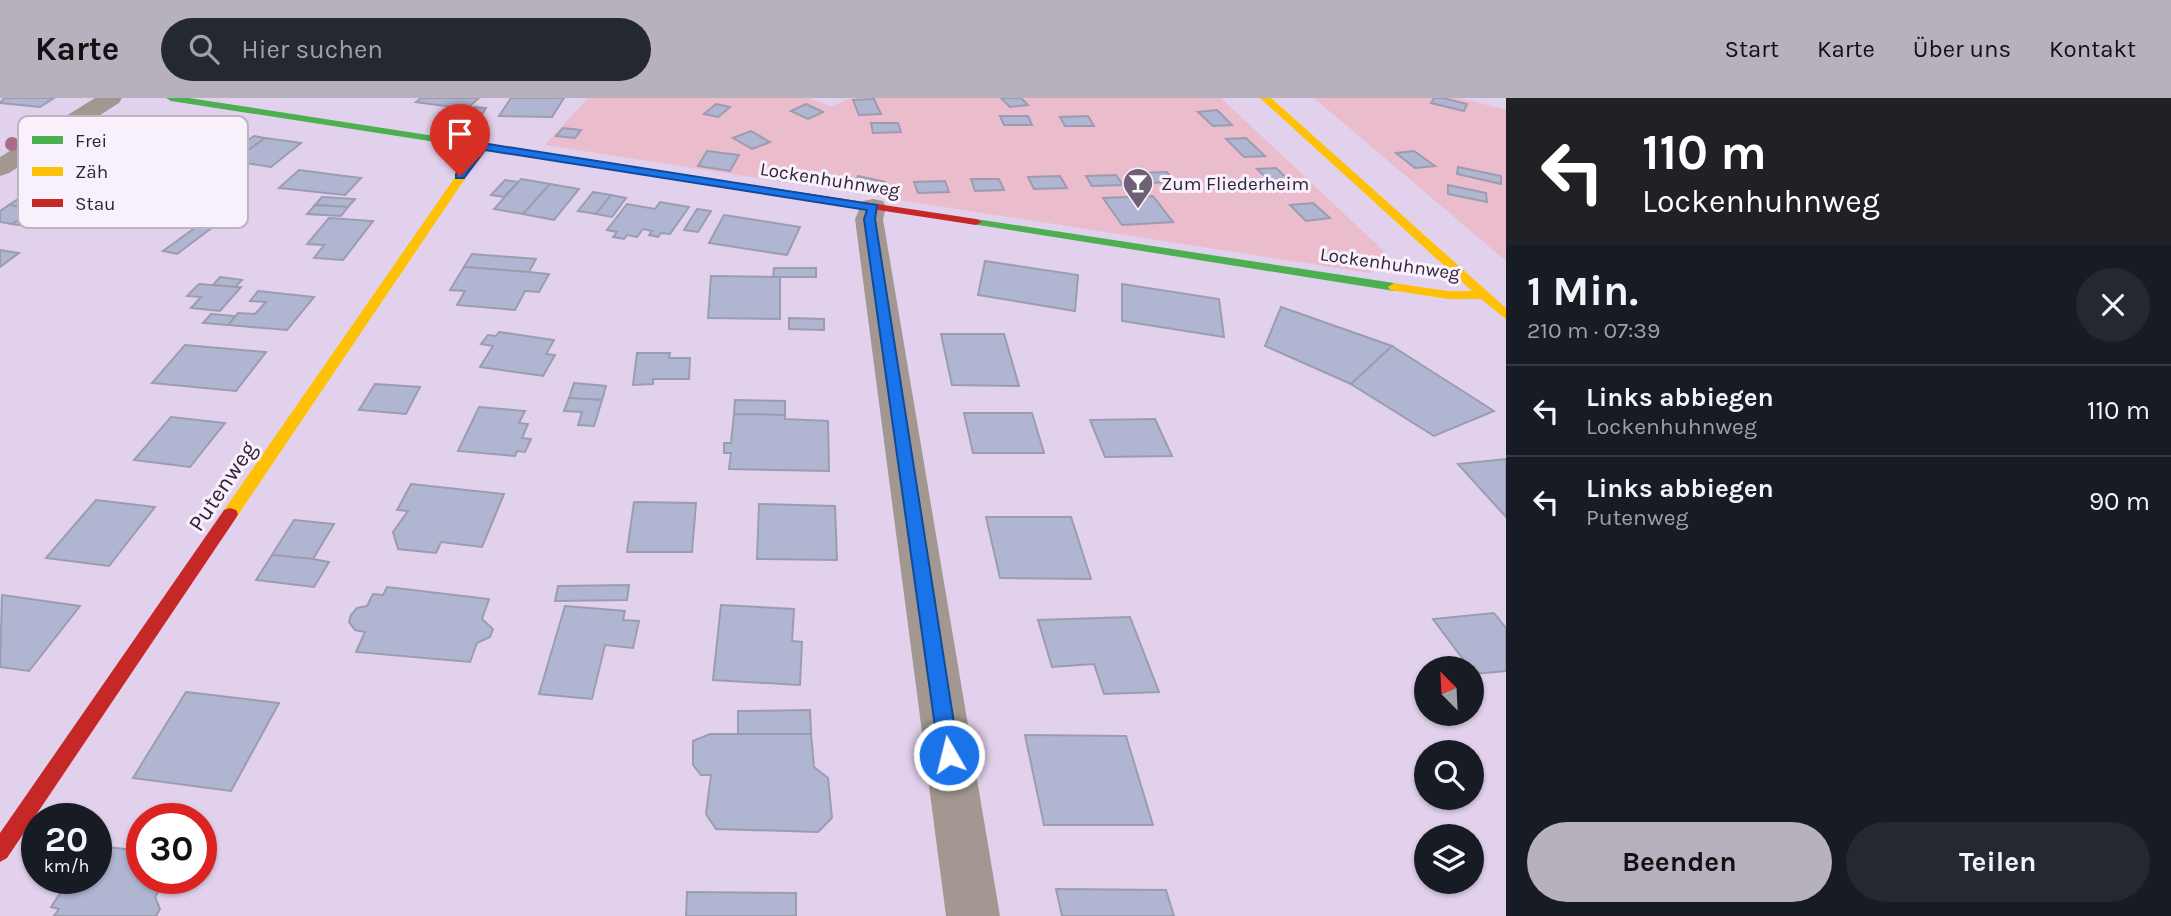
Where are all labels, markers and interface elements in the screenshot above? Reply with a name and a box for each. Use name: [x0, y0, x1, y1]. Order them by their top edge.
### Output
search box: [161, 18, 651, 81]
text: Karte: [35, 30, 119, 68]
icon: search: [185, 30, 223, 68]
text: Hier suchen: [241, 34, 383, 65]
text: Start: [1725, 35, 1779, 63]
text: Karte: [1817, 35, 1875, 63]
text: Über uns: [1913, 35, 2011, 63]
text: Kontakt: [2049, 35, 2136, 63]
pin: [430, 104, 490, 176]
icon: arrive: [441, 115, 479, 153]
legend: [18, 116, 248, 228]
text: 110 m: [1642, 124, 1767, 181]
icon: left: [1527, 126, 1618, 217]
text: Frei: [75, 130, 107, 152]
street label: Lockenhuhnweg: [758, 158, 902, 202]
text: Zäh: [75, 161, 108, 183]
bar icon: Zum Fliederheim: [1121, 166, 1155, 210]
place label: Zum Fliederheim: [1161, 173, 1309, 195]
text: Lockenhuhnweg: [1642, 183, 1880, 220]
text: Stau: [75, 193, 116, 215]
street label: Lockenhuhnweg: [1318, 243, 1462, 285]
text: 1 Min.: [1527, 266, 1638, 316]
button: close: [2076, 268, 2150, 342]
text: 210 m · 07:39: [1527, 317, 1660, 344]
text: Links abbiegen: [1586, 382, 1774, 413]
icon: left: [1527, 392, 1565, 430]
text: 110 m: [2087, 395, 2150, 426]
text: Lockenhuhnweg: [1586, 413, 1757, 440]
street label: Putenweg: [183, 436, 262, 536]
text: Links abbiegen: [1586, 473, 1774, 504]
icon: left: [1527, 483, 1565, 521]
text: 90 m: [2089, 486, 2150, 517]
text: Putenweg: [1586, 504, 1688, 531]
north arrow: [1414, 656, 1484, 726]
map controls: [1414, 656, 1484, 894]
position arrow: [912, 718, 986, 792]
button: search: [1414, 740, 1484, 810]
speed limit sign: 30: [126, 803, 217, 894]
text: 20: [45, 819, 88, 860]
button: Beenden: [1527, 822, 1832, 902]
button: Teilen: [1846, 822, 2150, 902]
button: layers: [1414, 824, 1484, 894]
text: km/h: [44, 855, 89, 877]

